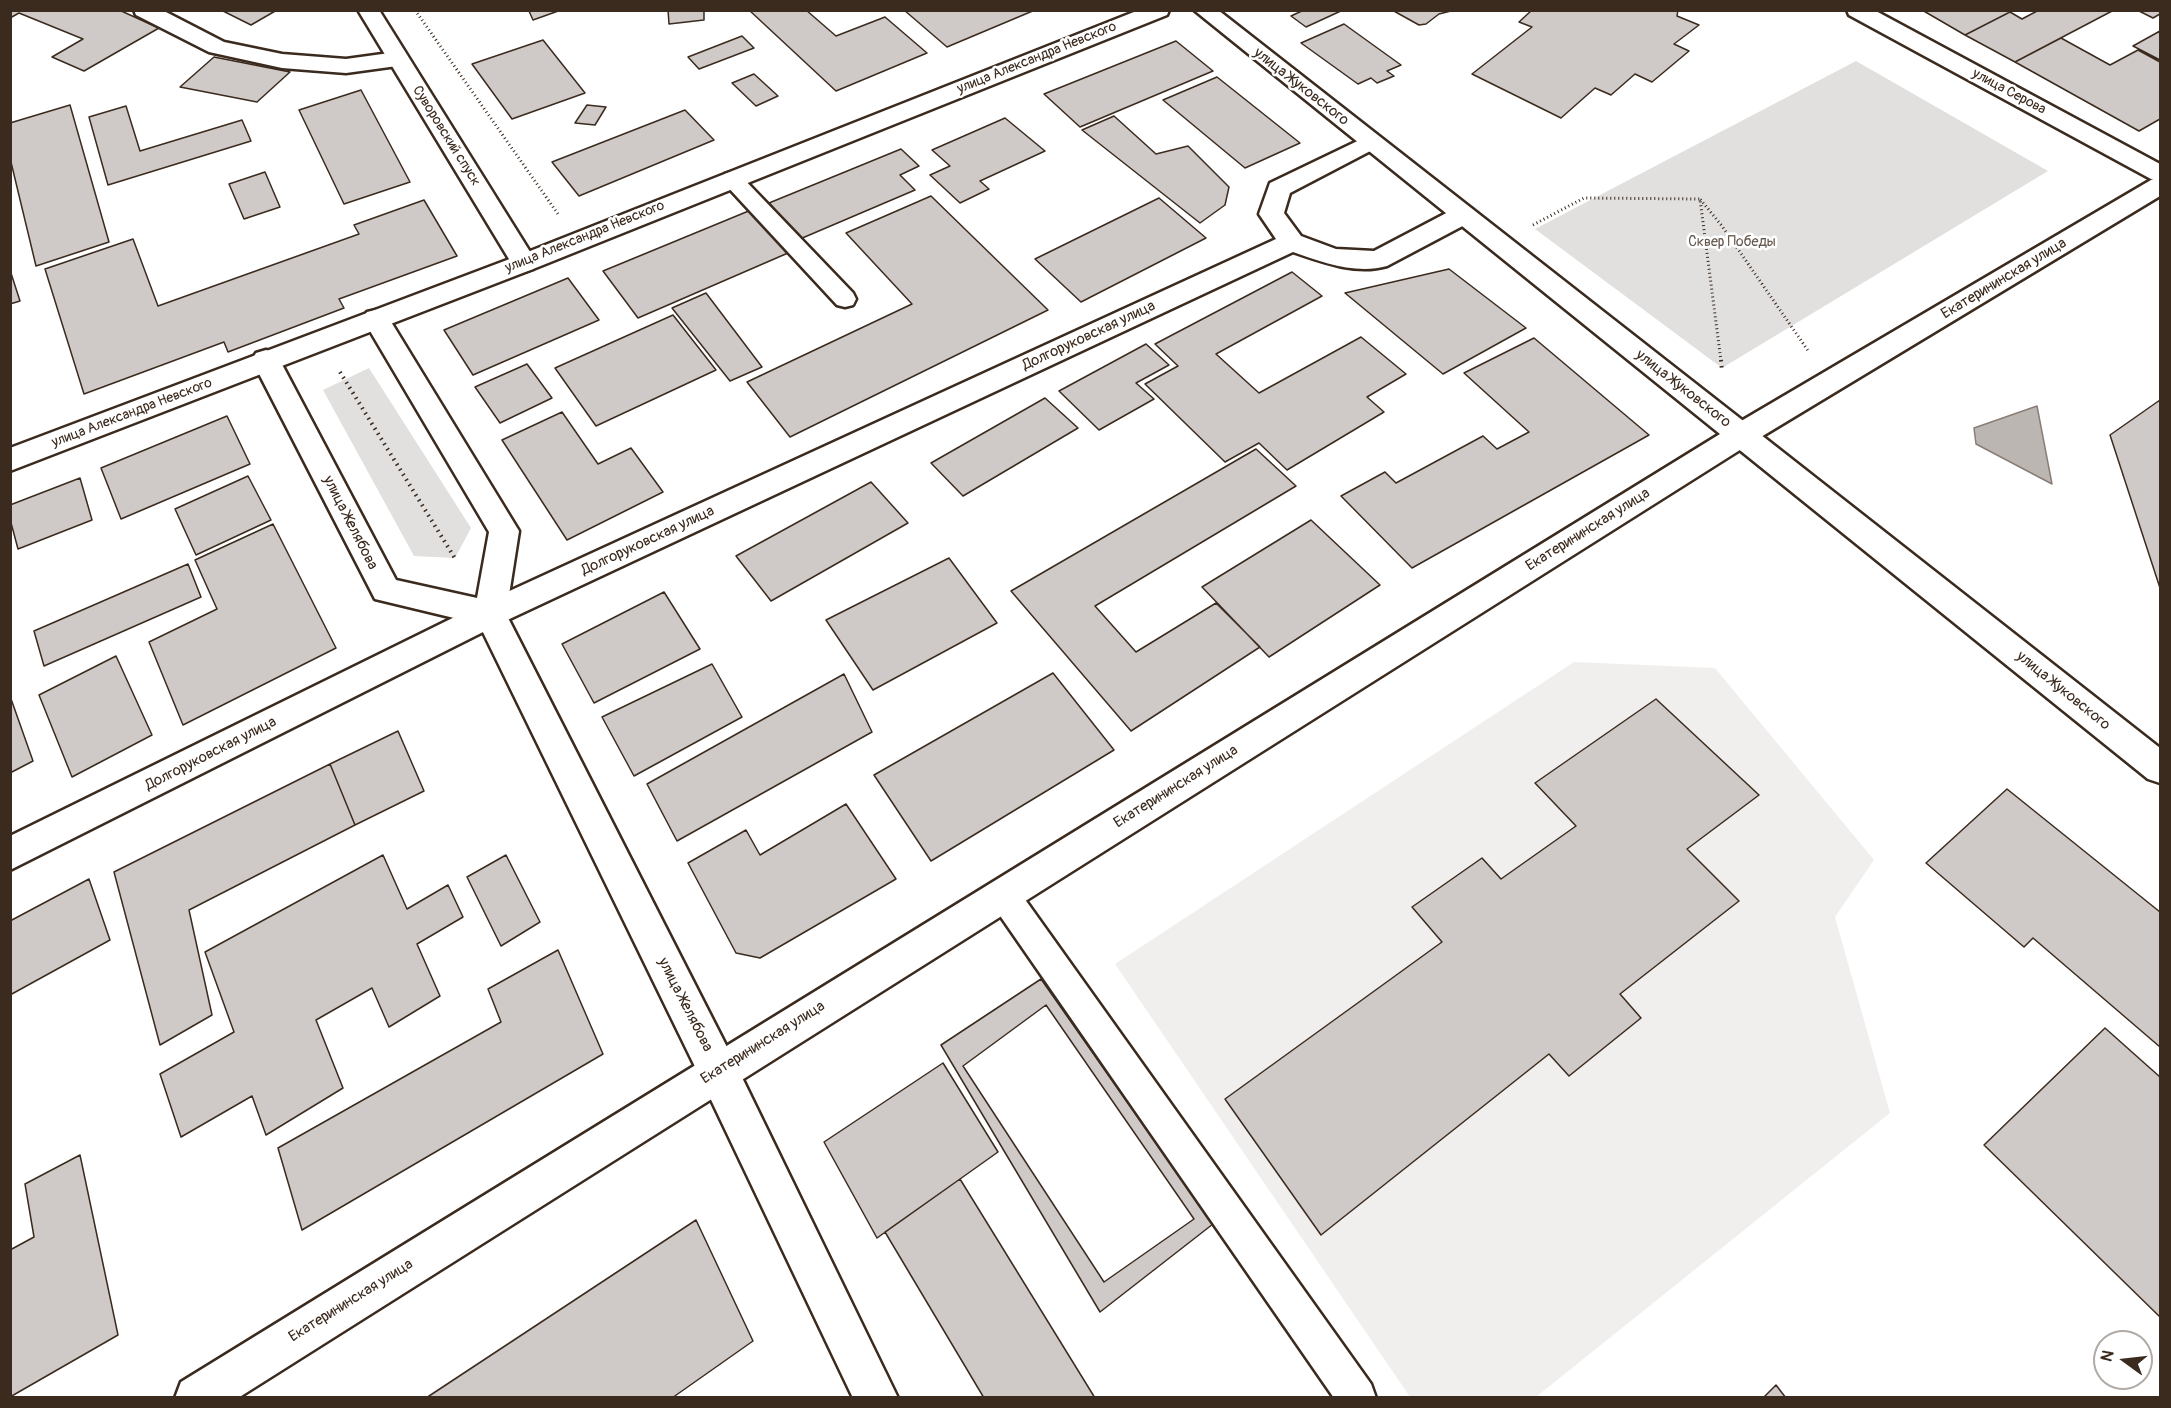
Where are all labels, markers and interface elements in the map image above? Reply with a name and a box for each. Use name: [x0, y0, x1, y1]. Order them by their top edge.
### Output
street label: улица Александра Невского: [955, 18, 1119, 98]
street label: улица Жуковского: [1250, 44, 1352, 130]
street label: улица Серова: [1969, 66, 2049, 118]
street label: Суворовский спуск: [408, 83, 484, 189]
street label: улица Александра Невского: [503, 197, 667, 277]
park label: Сквер Победы: [1688, 234, 1776, 250]
street label: Екатерининская улица: [1938, 235, 2070, 323]
street label: Долгоруковская улица: [1020, 297, 1158, 375]
street label: улица Жуковского: [1632, 346, 1734, 432]
street label: улица Александра Невского: [49, 375, 215, 451]
street label: улица Желябова: [319, 473, 381, 573]
street label: Екатерининская улица: [1523, 485, 1653, 575]
street label: Долгоруковская улица: [579, 502, 717, 580]
street label: улица Жуковского: [2012, 648, 2114, 734]
street label: Долгоруковская улица: [142, 713, 280, 795]
street label: Екатерининская улица: [1111, 742, 1241, 832]
street label: улица Желябова: [654, 955, 716, 1055]
street label: Екатерининская улица: [698, 998, 828, 1088]
street label: Екатерининская улица: [286, 1256, 416, 1346]
north arrow: [2093, 1330, 2153, 1390]
text: N: [2096, 1348, 2119, 1364]

